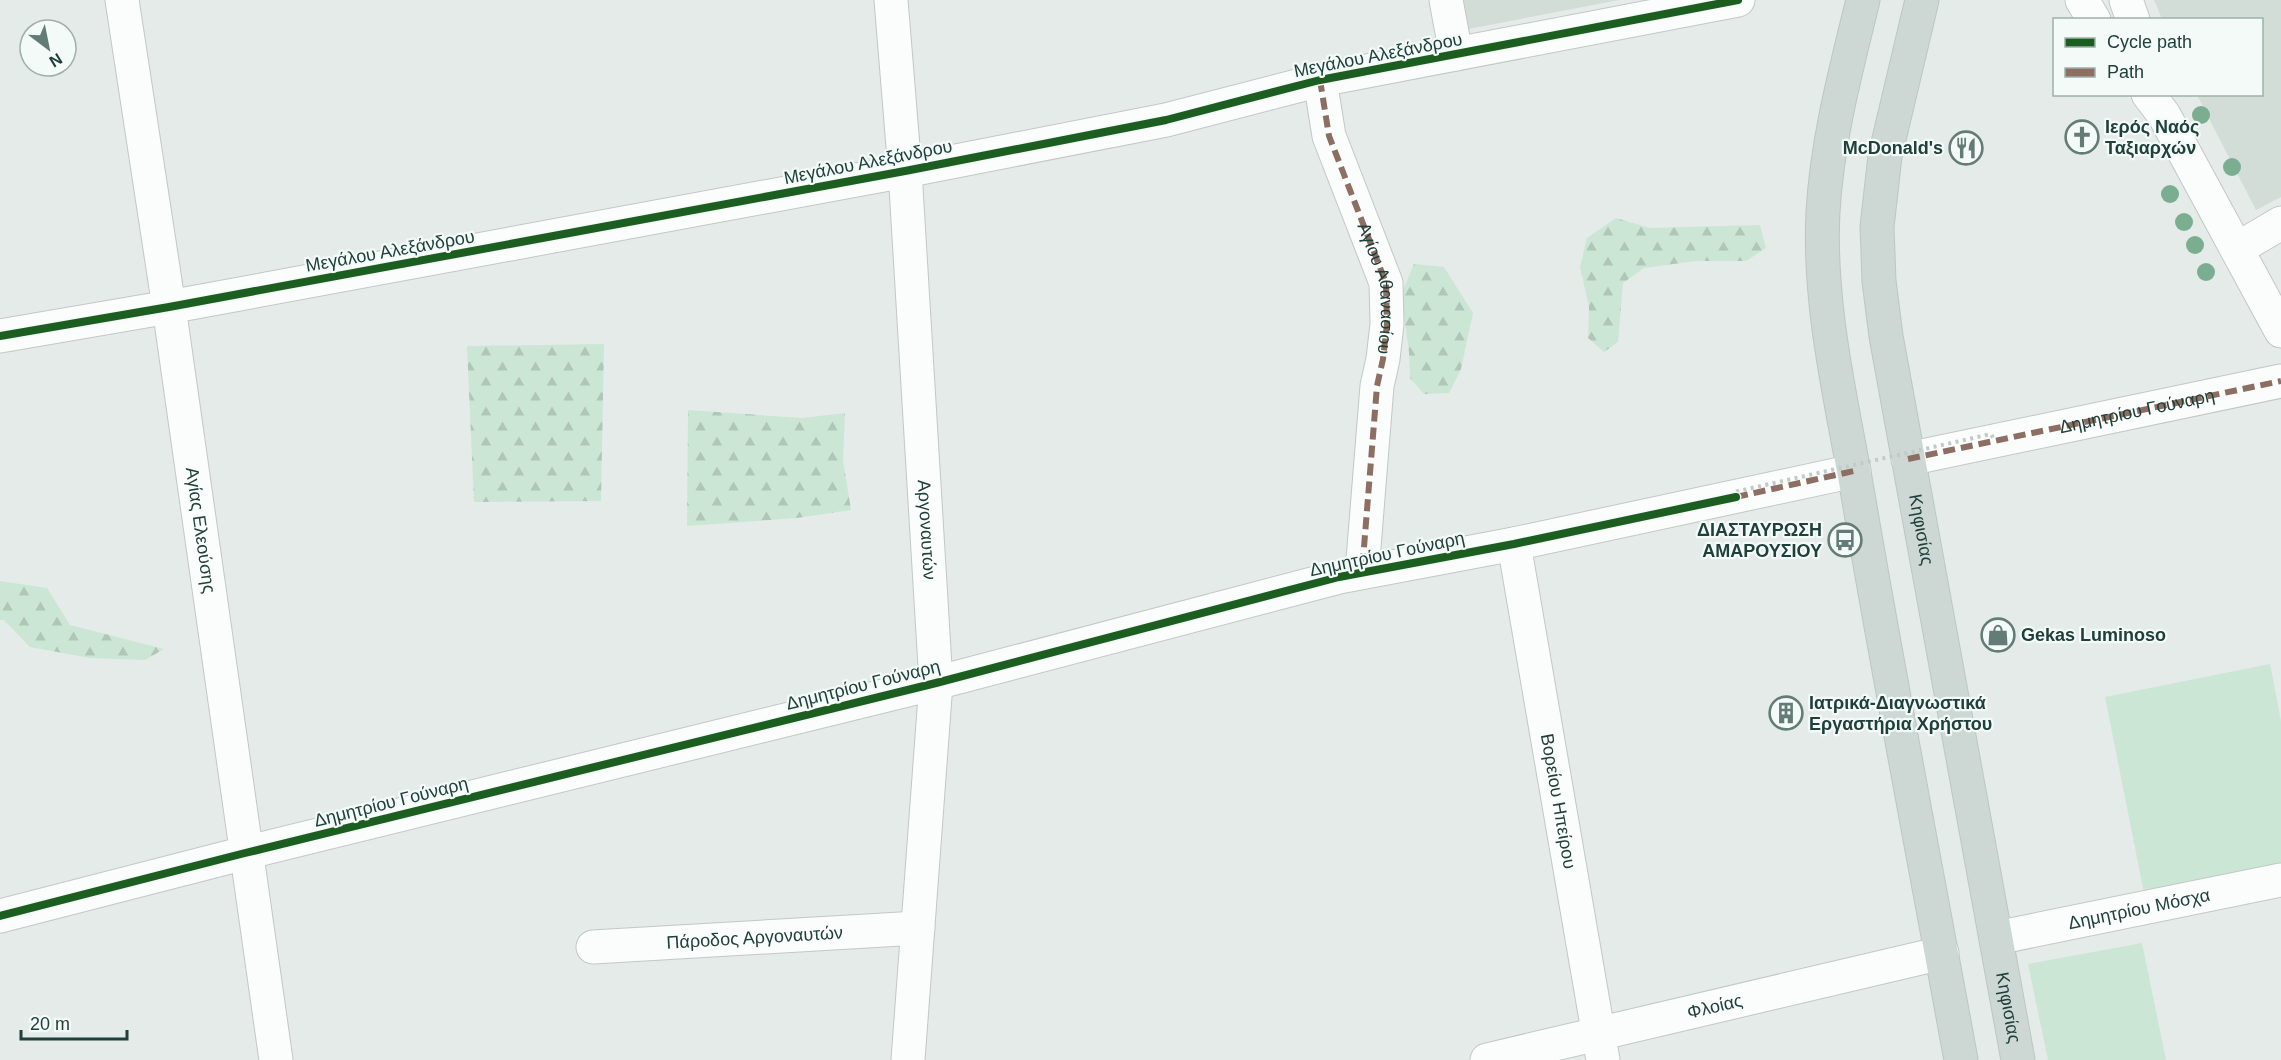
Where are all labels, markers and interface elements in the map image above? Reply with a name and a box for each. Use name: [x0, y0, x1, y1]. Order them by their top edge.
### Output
north arrow: [18, 18, 78, 78]
legend: [2053, 18, 2263, 96]
street label: Μεγάλου Αλεξάνδρου: [1292, 29, 1464, 81]
text: Cycle path: [2107, 32, 2192, 52]
text: N: [46, 50, 65, 71]
text: Path: [2107, 62, 2144, 82]
place label: Ιερός Ναός Ταξιαρχών: [2105, 117, 2199, 159]
church icon: Ιερός Ναός Ταξιαρχών: [2064, 119, 2100, 155]
restaurant icon: McDonald's: [1948, 130, 1984, 166]
street label: Μεγάλου Αλεξάνδρου: [782, 136, 954, 188]
place label: McDonald's: [1843, 138, 1943, 158]
street label: Αγίου Αθανασίου: [1354, 220, 1397, 355]
street label: Μεγάλου Αλεξάνδρου: [304, 226, 476, 276]
street label: Δημητρίου Γούναρη: [2058, 385, 2216, 437]
street label: Αγίας Ελεούσης: [182, 466, 220, 595]
street label: Αργοναυτών: [914, 479, 940, 581]
street label: Κηφισίας: [1905, 492, 1938, 567]
place label: ΔΙΑΣΤΑΥΡΩΣΗ ΑΜΑΡΟΥΣΙΟΥ: [1697, 520, 1822, 561]
bus stop icon: ΔΙΑΣΤΑΥΡΩΣΗ ΑΜΑΡΟΥΣΙΟΥ: [1827, 522, 1863, 558]
street label: Δημητρίου Γούναρη: [1308, 528, 1466, 580]
shop icon: Gekas Luminoso: [1980, 617, 2016, 653]
place label: Gekas Luminoso: [2021, 625, 2166, 645]
street label: Δημητρίου Γούναρη: [784, 656, 942, 714]
place label: Ιατρικά-Διαγνωστικά Εργαστήρια Χρήστου: [1809, 693, 1992, 734]
building icon: Ιατρικά-Διαγνωστικά Εργαστήρια Χρήστου: [1768, 695, 1804, 731]
street label: Βορείου Ηπείρου: [1537, 732, 1580, 870]
street label: Δημητρίου Γούναρη: [312, 773, 470, 831]
street label: Δημητρίου Μόσχα: [2066, 885, 2212, 933]
street label: Πάροδος Αργοναυτών: [666, 922, 844, 953]
street label: Κηφισίας: [1992, 971, 2025, 1045]
street label: Φλοίας: [1685, 990, 1745, 1023]
scale bar: [21, 1003, 128, 1041]
text: 20 m: [30, 1014, 70, 1034]

